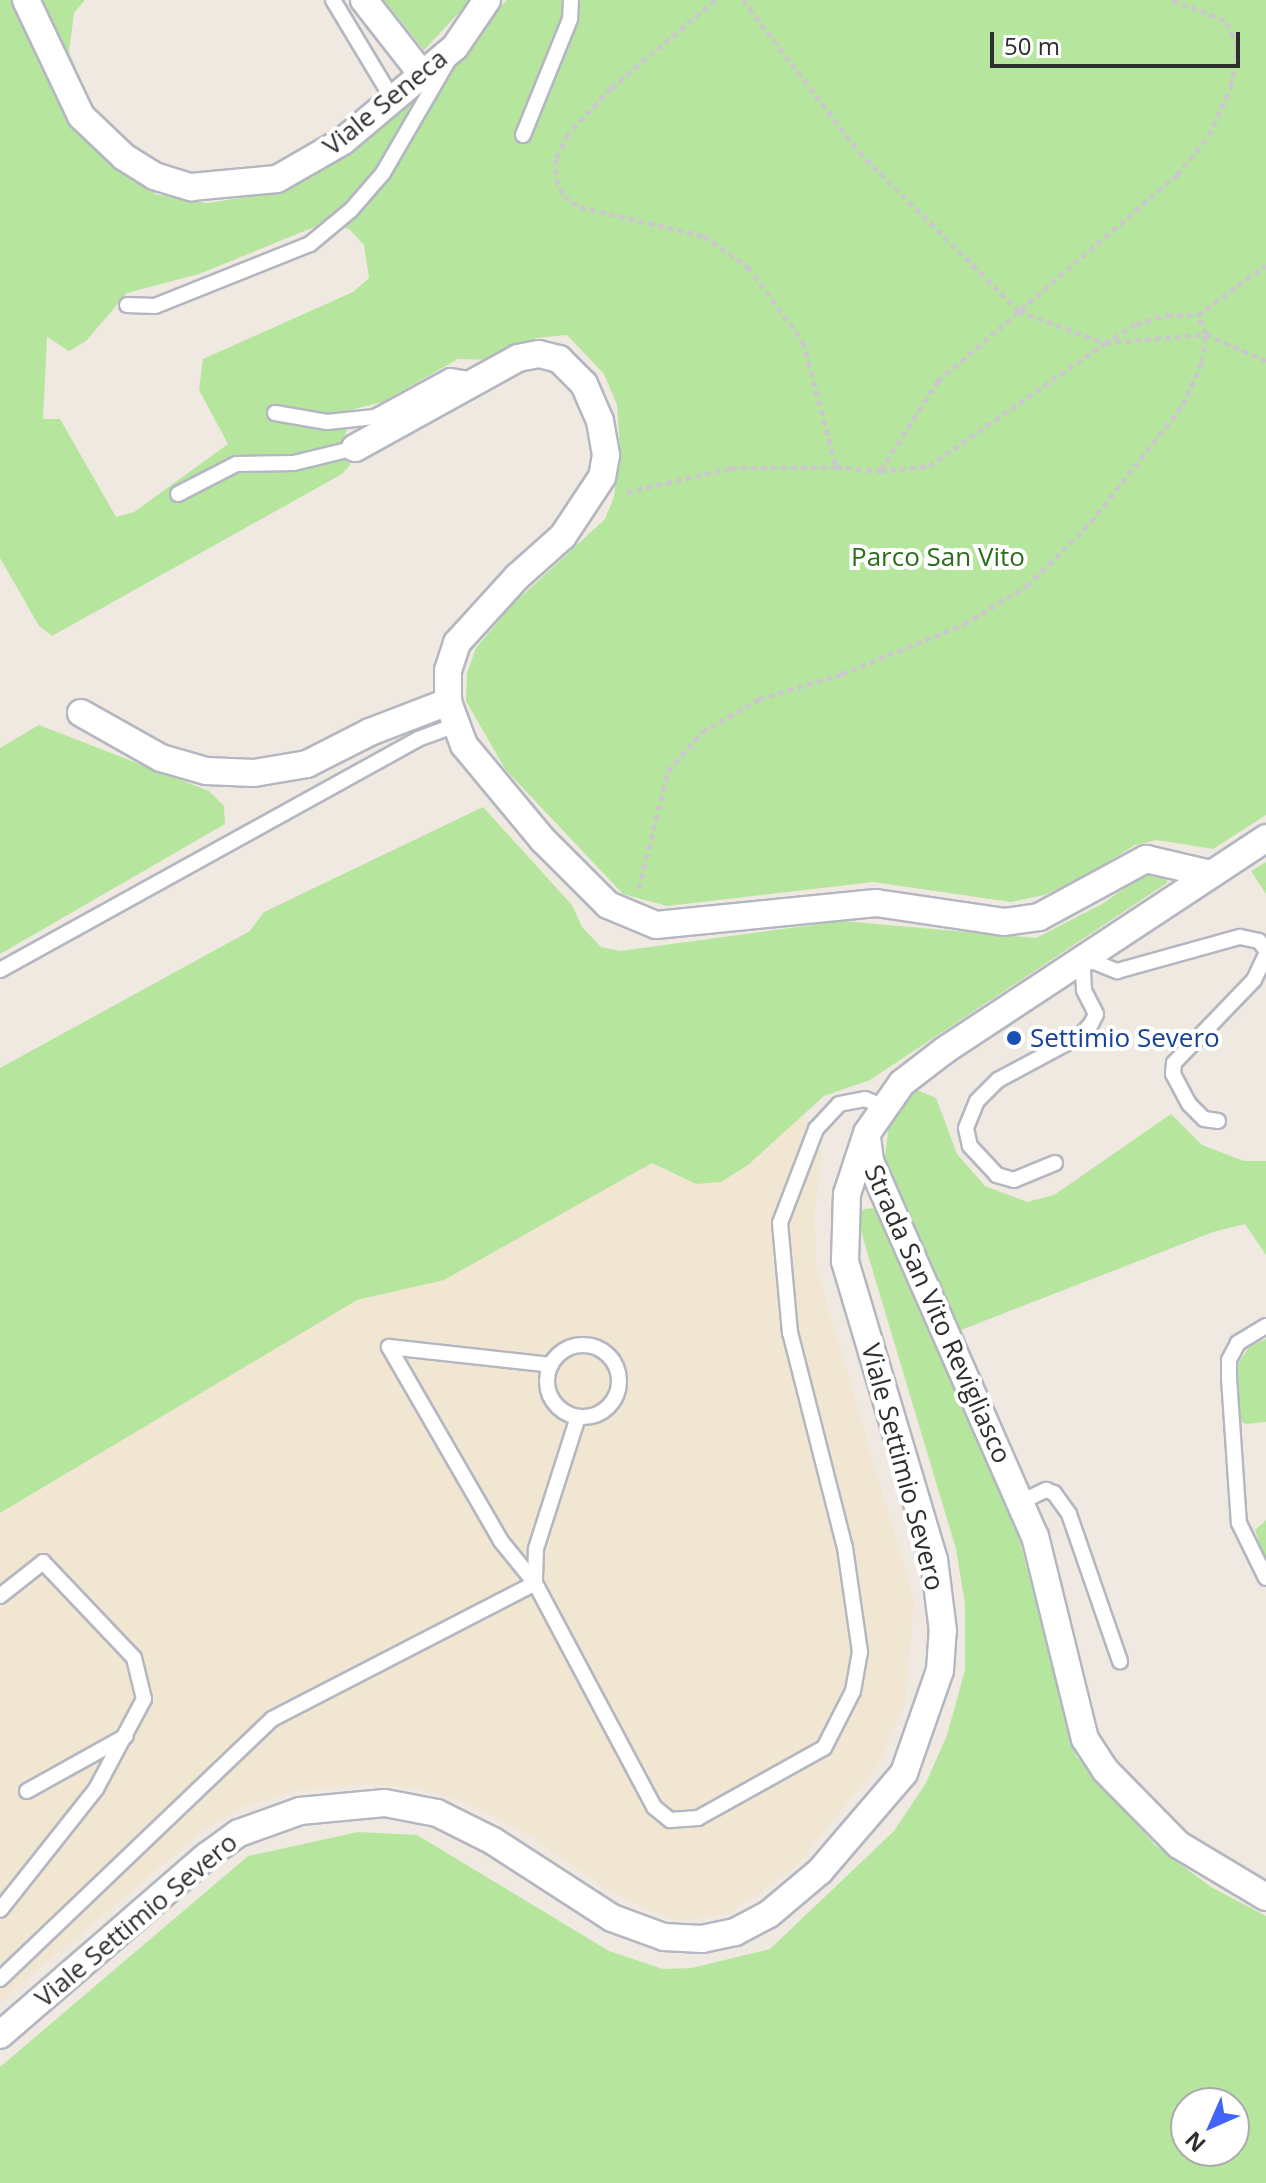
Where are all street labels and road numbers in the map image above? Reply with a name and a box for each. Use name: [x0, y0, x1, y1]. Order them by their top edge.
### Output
street label: Viale Seneca: [317, 42, 453, 162]
street label: Strada San Vito Revigliasco: [858, 1160, 1018, 1468]
street label: Viale Settimio Severo: [855, 1340, 951, 1594]
street label: Viale Settimio Severo: [29, 1826, 243, 2014]

